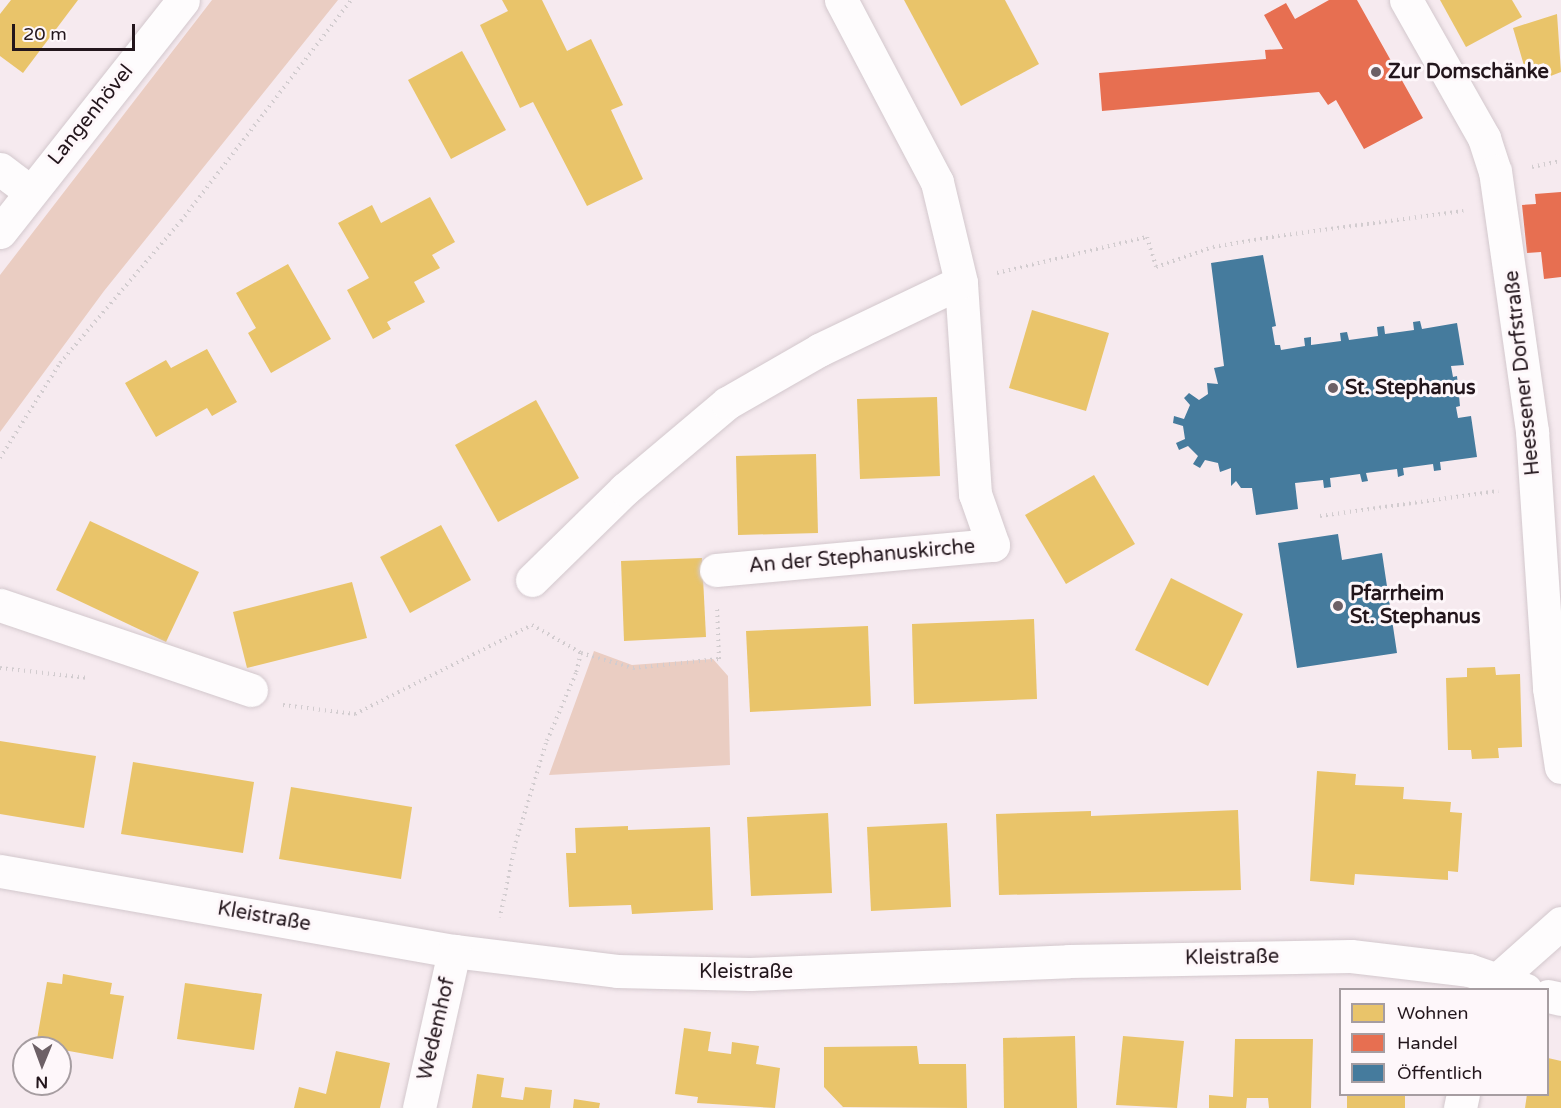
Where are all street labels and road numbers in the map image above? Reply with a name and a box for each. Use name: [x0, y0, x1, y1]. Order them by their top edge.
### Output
street label: Langenhövel: [43, 60, 139, 170]
street label: Heessener Dorfstraße: [1500, 269, 1546, 477]
street label: An der Stephanuskirche: [748, 535, 976, 579]
street label: Kleistraße: [216, 897, 312, 937]
street label: Kleistraße: [1185, 945, 1279, 971]
street label: Kleistraße: [699, 960, 793, 984]
street label: Wedemhof: [414, 975, 460, 1083]

